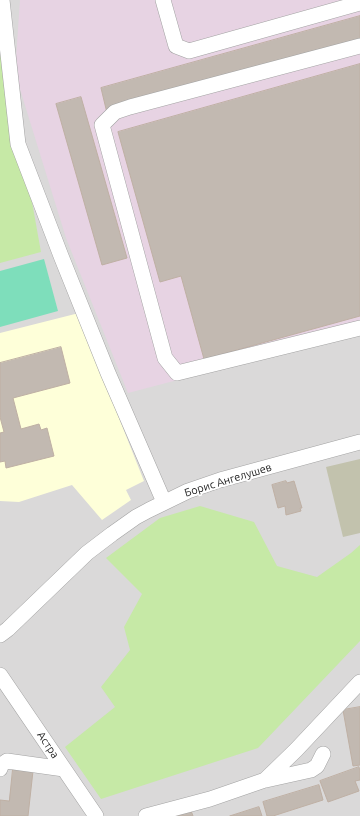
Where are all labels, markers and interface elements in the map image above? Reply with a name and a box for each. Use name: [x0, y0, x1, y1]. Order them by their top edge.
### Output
street label: Борис Ангелушев: [183, 460, 273, 500]
street label: Астра: [34, 729, 62, 761]

